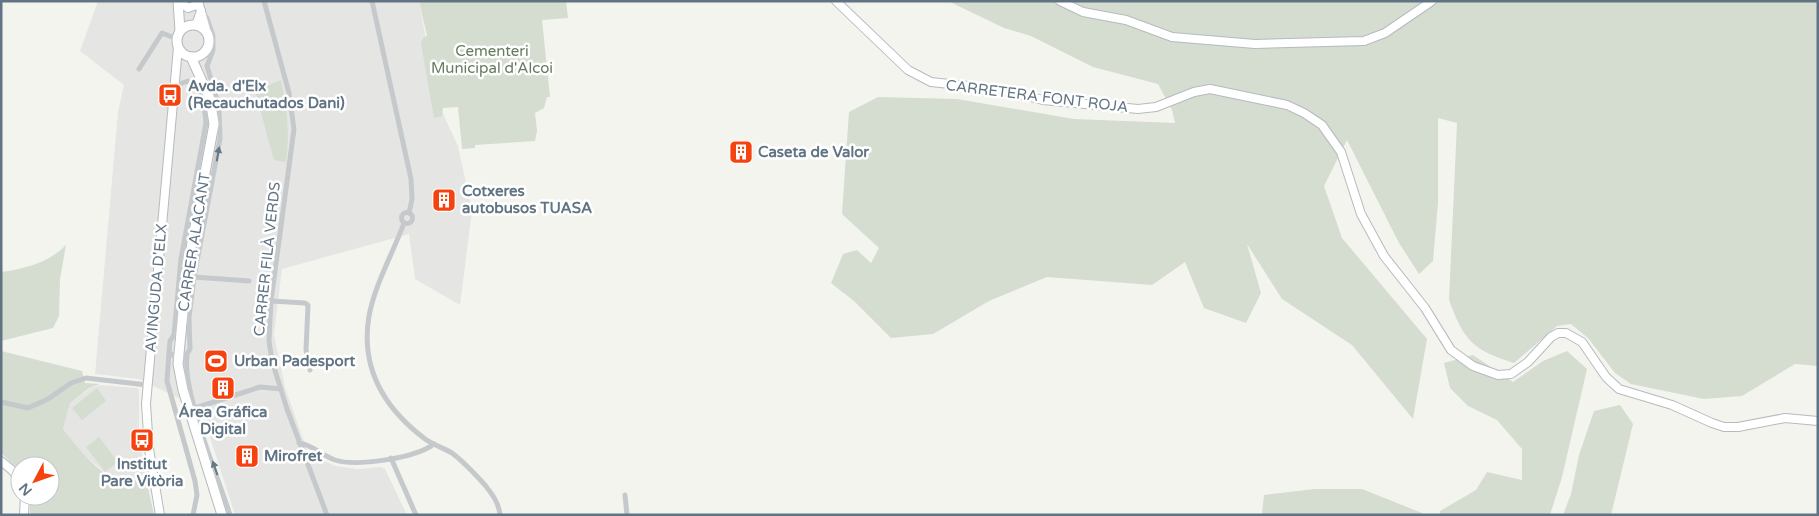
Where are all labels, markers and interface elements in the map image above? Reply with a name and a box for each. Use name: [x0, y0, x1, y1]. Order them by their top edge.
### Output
park label: Cementeri Municipal d'Alcoi: [431, 42, 553, 77]
street label: CARRETERA FONT ROJA: [945, 76, 1129, 116]
place label: Avda. d'Elx (Recauchutados Dani): [188, 77, 345, 112]
bus stop icon: Avda. d'Elx (Recauchutados Dani): [157, 82, 183, 108]
building icon: Caseta de Valor: [728, 139, 754, 165]
place label: Caseta de Valor: [758, 143, 869, 161]
one-way arrow: [214, 145, 222, 161]
street label: CARRER ALACANT: [174, 171, 214, 313]
street label: CARRER FILÀ VERDS: [250, 181, 284, 337]
place label: Cotxeres autobusos TUASA: [462, 182, 592, 217]
building icon: Cotxeres autobusos TUASA: [431, 187, 457, 213]
street label: AVINGUDA D'ELX: [141, 223, 171, 353]
sports icon: Urban Padesport: [203, 348, 229, 374]
place label: Urban Padesport: [234, 352, 355, 371]
building icon: Área Gráfica Digital: [210, 375, 236, 401]
place label: Área Gráfica Digital: [179, 402, 267, 439]
bus stop icon: Institut Pare Vitòria: [129, 427, 155, 453]
building icon: Mirofret: [234, 443, 260, 469]
place label: Mirofret: [264, 447, 322, 465]
place label: Institut Pare Vitòria: [101, 455, 183, 490]
north arrow: [10, 456, 60, 506]
one-way arrow: [211, 461, 218, 476]
text: N: [15, 479, 36, 499]

